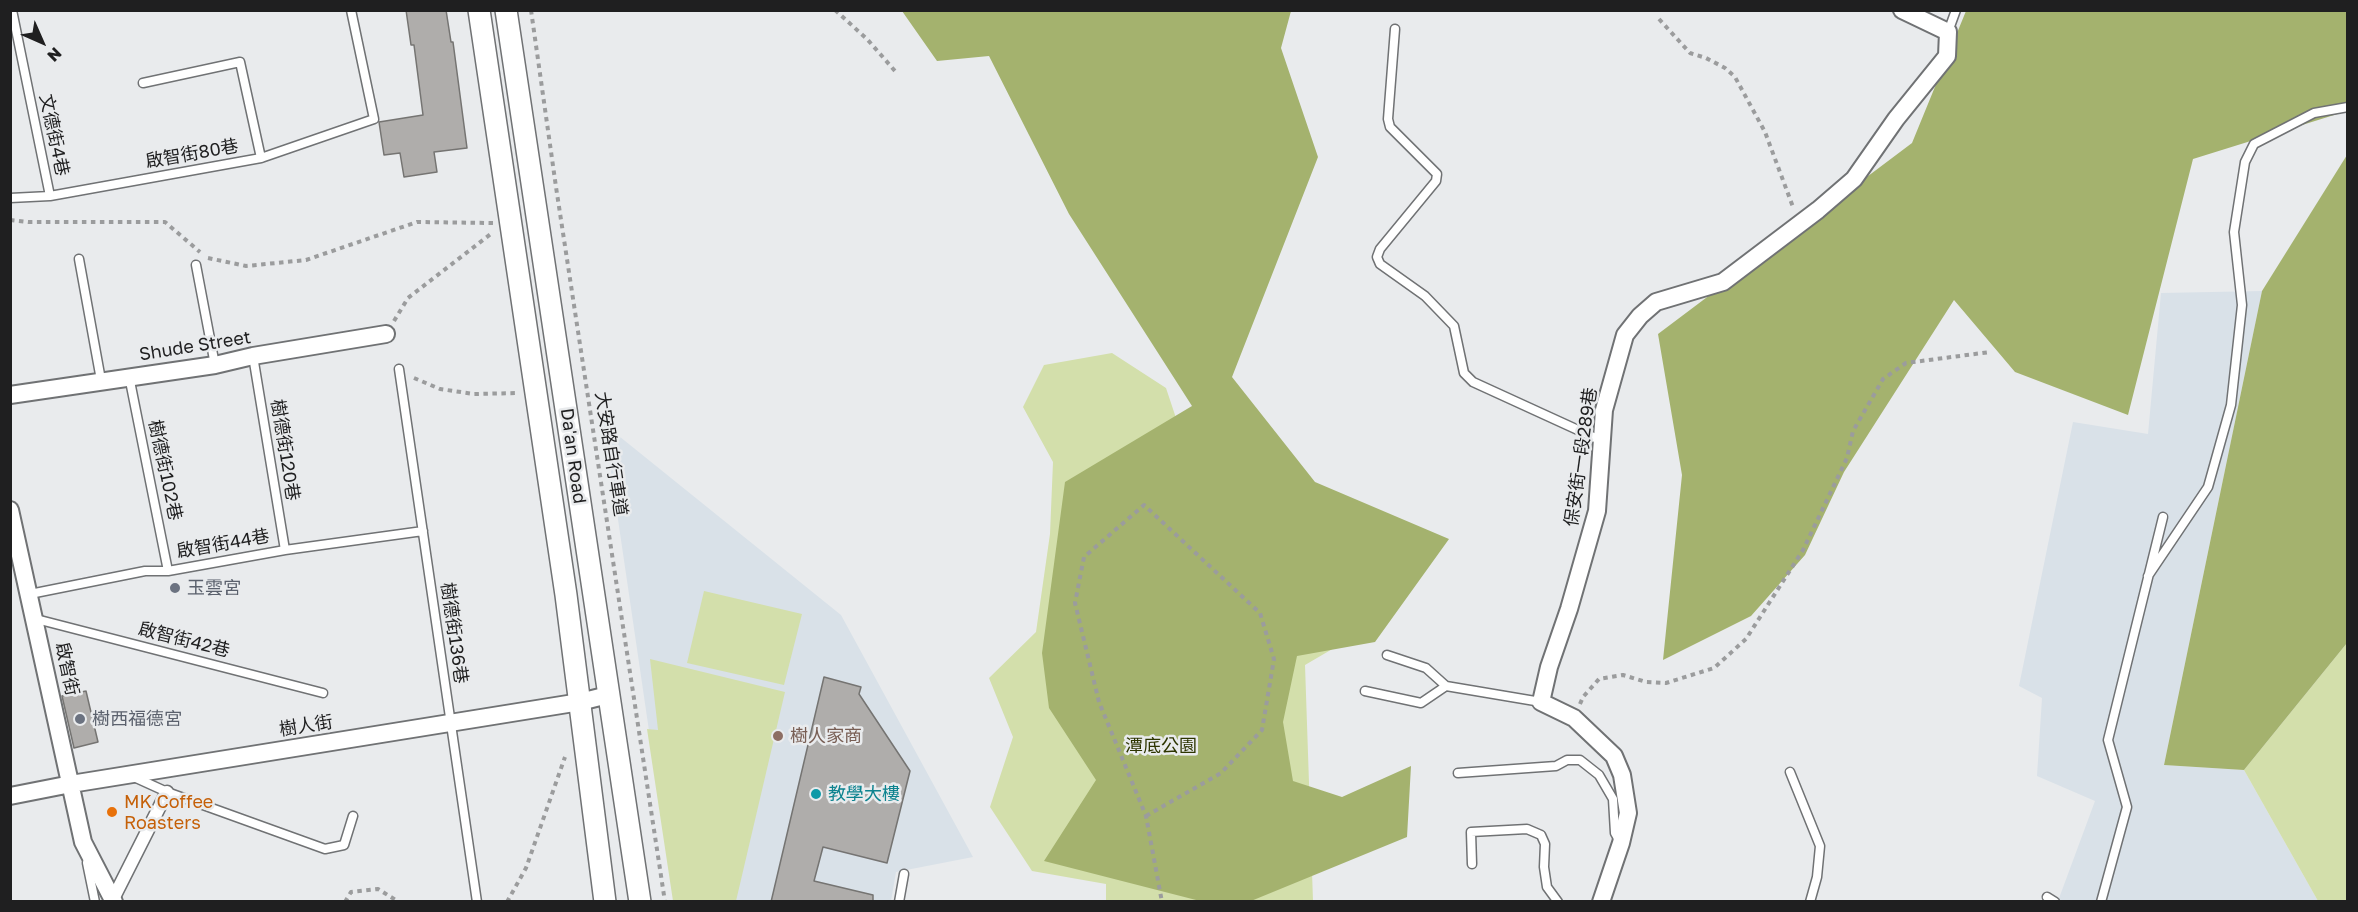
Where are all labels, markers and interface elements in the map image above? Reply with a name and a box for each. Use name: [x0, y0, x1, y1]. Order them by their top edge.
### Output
north arrow: [12, 12, 72, 72]
text: N: [43, 43, 66, 66]
street label: 文德街4巷: [35, 92, 73, 178]
street label: 啟智街80巷: [144, 135, 240, 173]
street label: Shude Street: [138, 327, 252, 365]
street label: 保安街一段289巷: [1561, 386, 1601, 528]
street label: 大安路自行車道: [590, 390, 632, 518]
street label: 樹德街120巷: [266, 398, 304, 502]
street label: Da'an Road: [556, 407, 590, 505]
street label: 樹德街102巷: [144, 418, 186, 522]
street label: 啟智街44巷: [175, 525, 271, 563]
place label: 玉雲宮: [187, 577, 241, 599]
marker: 玉雲宮: [168, 581, 182, 595]
street label: 樹德街136巷: [436, 581, 472, 685]
street label: 啟智街42巷: [136, 618, 232, 662]
street label: 啟智街: [51, 640, 83, 698]
place label: 樹西福德宮: [92, 708, 182, 730]
street label: 樹人街: [278, 711, 334, 741]
marker: 樹西福德宮: [73, 712, 87, 726]
place label: 樹人家商: [790, 725, 862, 747]
marker: 樹人家商: [771, 729, 785, 743]
park label: 潭底公園: [1125, 735, 1197, 757]
place label: 教學大樓: [828, 783, 900, 805]
marker: 教學大樓: [809, 787, 823, 801]
place label: MK Coffee Roasters: [124, 791, 213, 834]
marker: MK Coffee Roasters: [105, 805, 119, 819]

